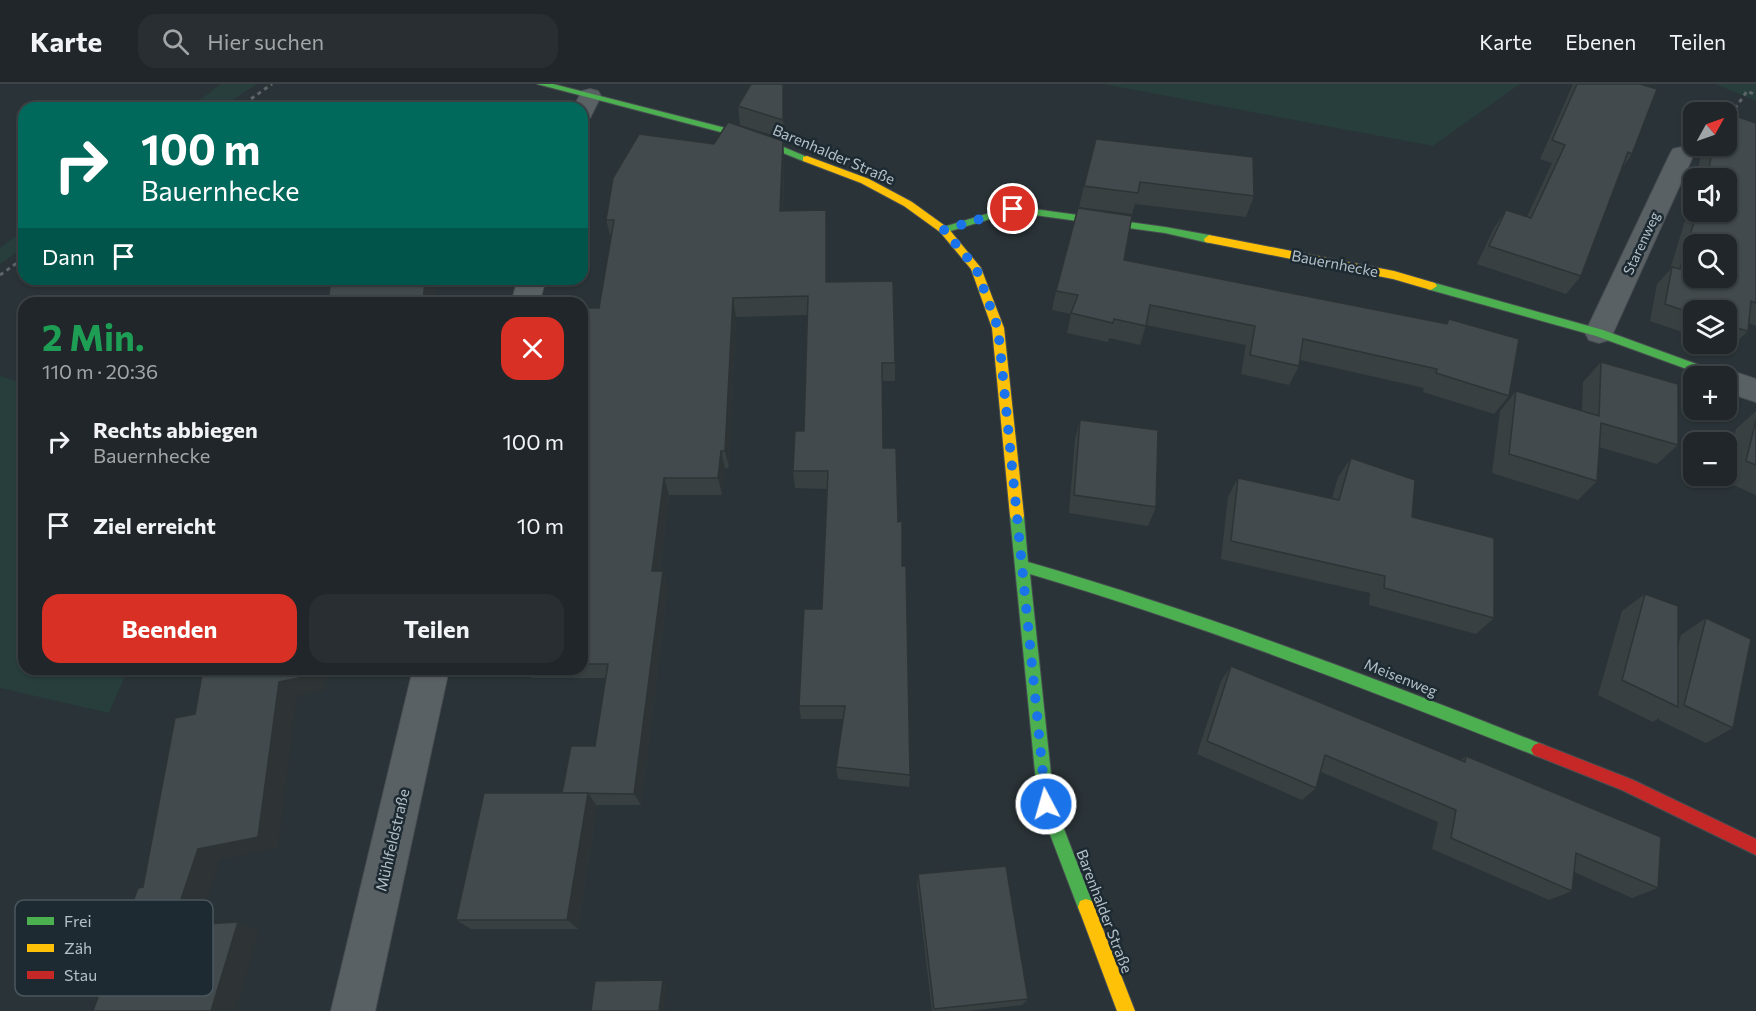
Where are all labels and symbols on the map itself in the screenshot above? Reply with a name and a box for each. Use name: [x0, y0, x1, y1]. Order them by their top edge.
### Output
north arrow: [1683, 102, 1737, 156]
street label: Barenhalder Straße: [770, 120, 898, 188]
pin: [987, 183, 1038, 234]
street label: Starenweg: [1619, 208, 1663, 277]
street label: Bauernhecke: [1290, 246, 1380, 280]
street label: Meisenweg: [1362, 654, 1440, 700]
position arrow: [1014, 772, 1078, 836]
street label: Mühlfeldstraße: [371, 787, 413, 893]
street label: Barenhalder Straße: [1073, 847, 1137, 975]
legend: [15, 900, 213, 996]
text: Frei: [64, 911, 92, 930]
text: Zäh: [64, 938, 92, 957]
text: Stau: [64, 965, 97, 984]

